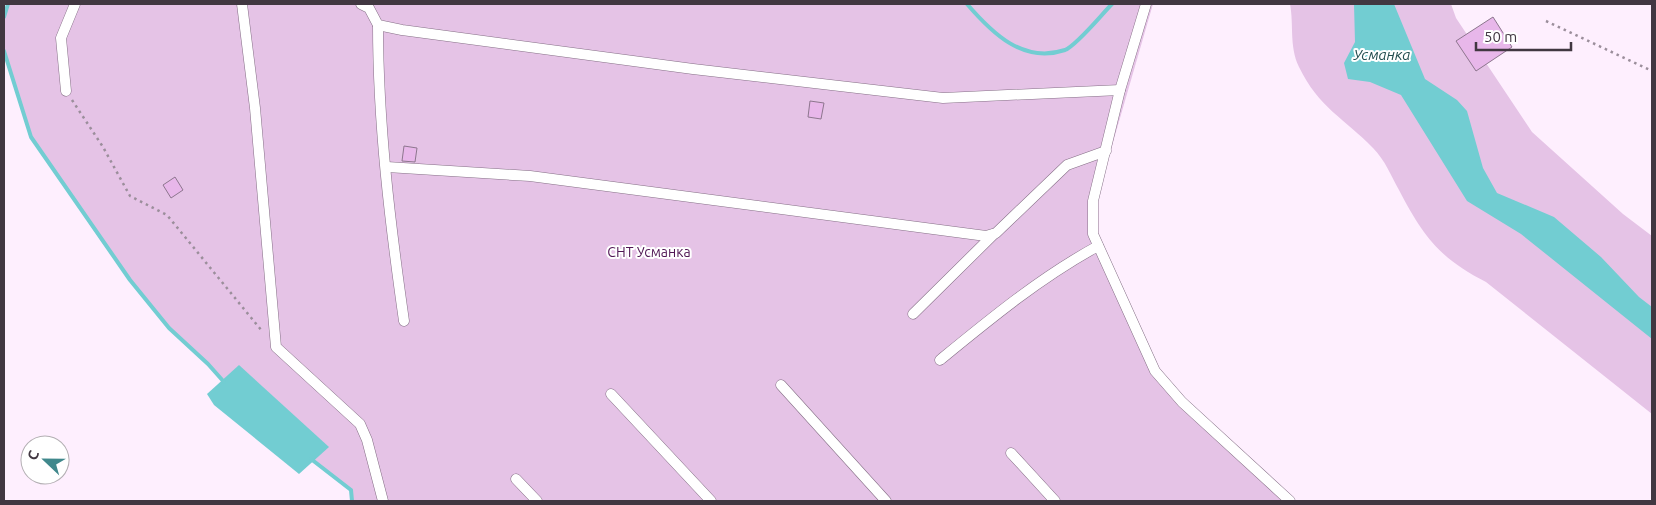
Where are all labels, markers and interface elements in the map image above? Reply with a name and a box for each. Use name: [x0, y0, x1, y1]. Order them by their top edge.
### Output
scale bar: [1476, 20, 1571, 52]
text: 50 m: [1484, 28, 1517, 45]
water label: Усманка: [1353, 46, 1410, 63]
park label: СНТ Усманка: [607, 244, 691, 260]
north arrow: [20, 435, 70, 485]
text: С: [24, 448, 42, 462]

